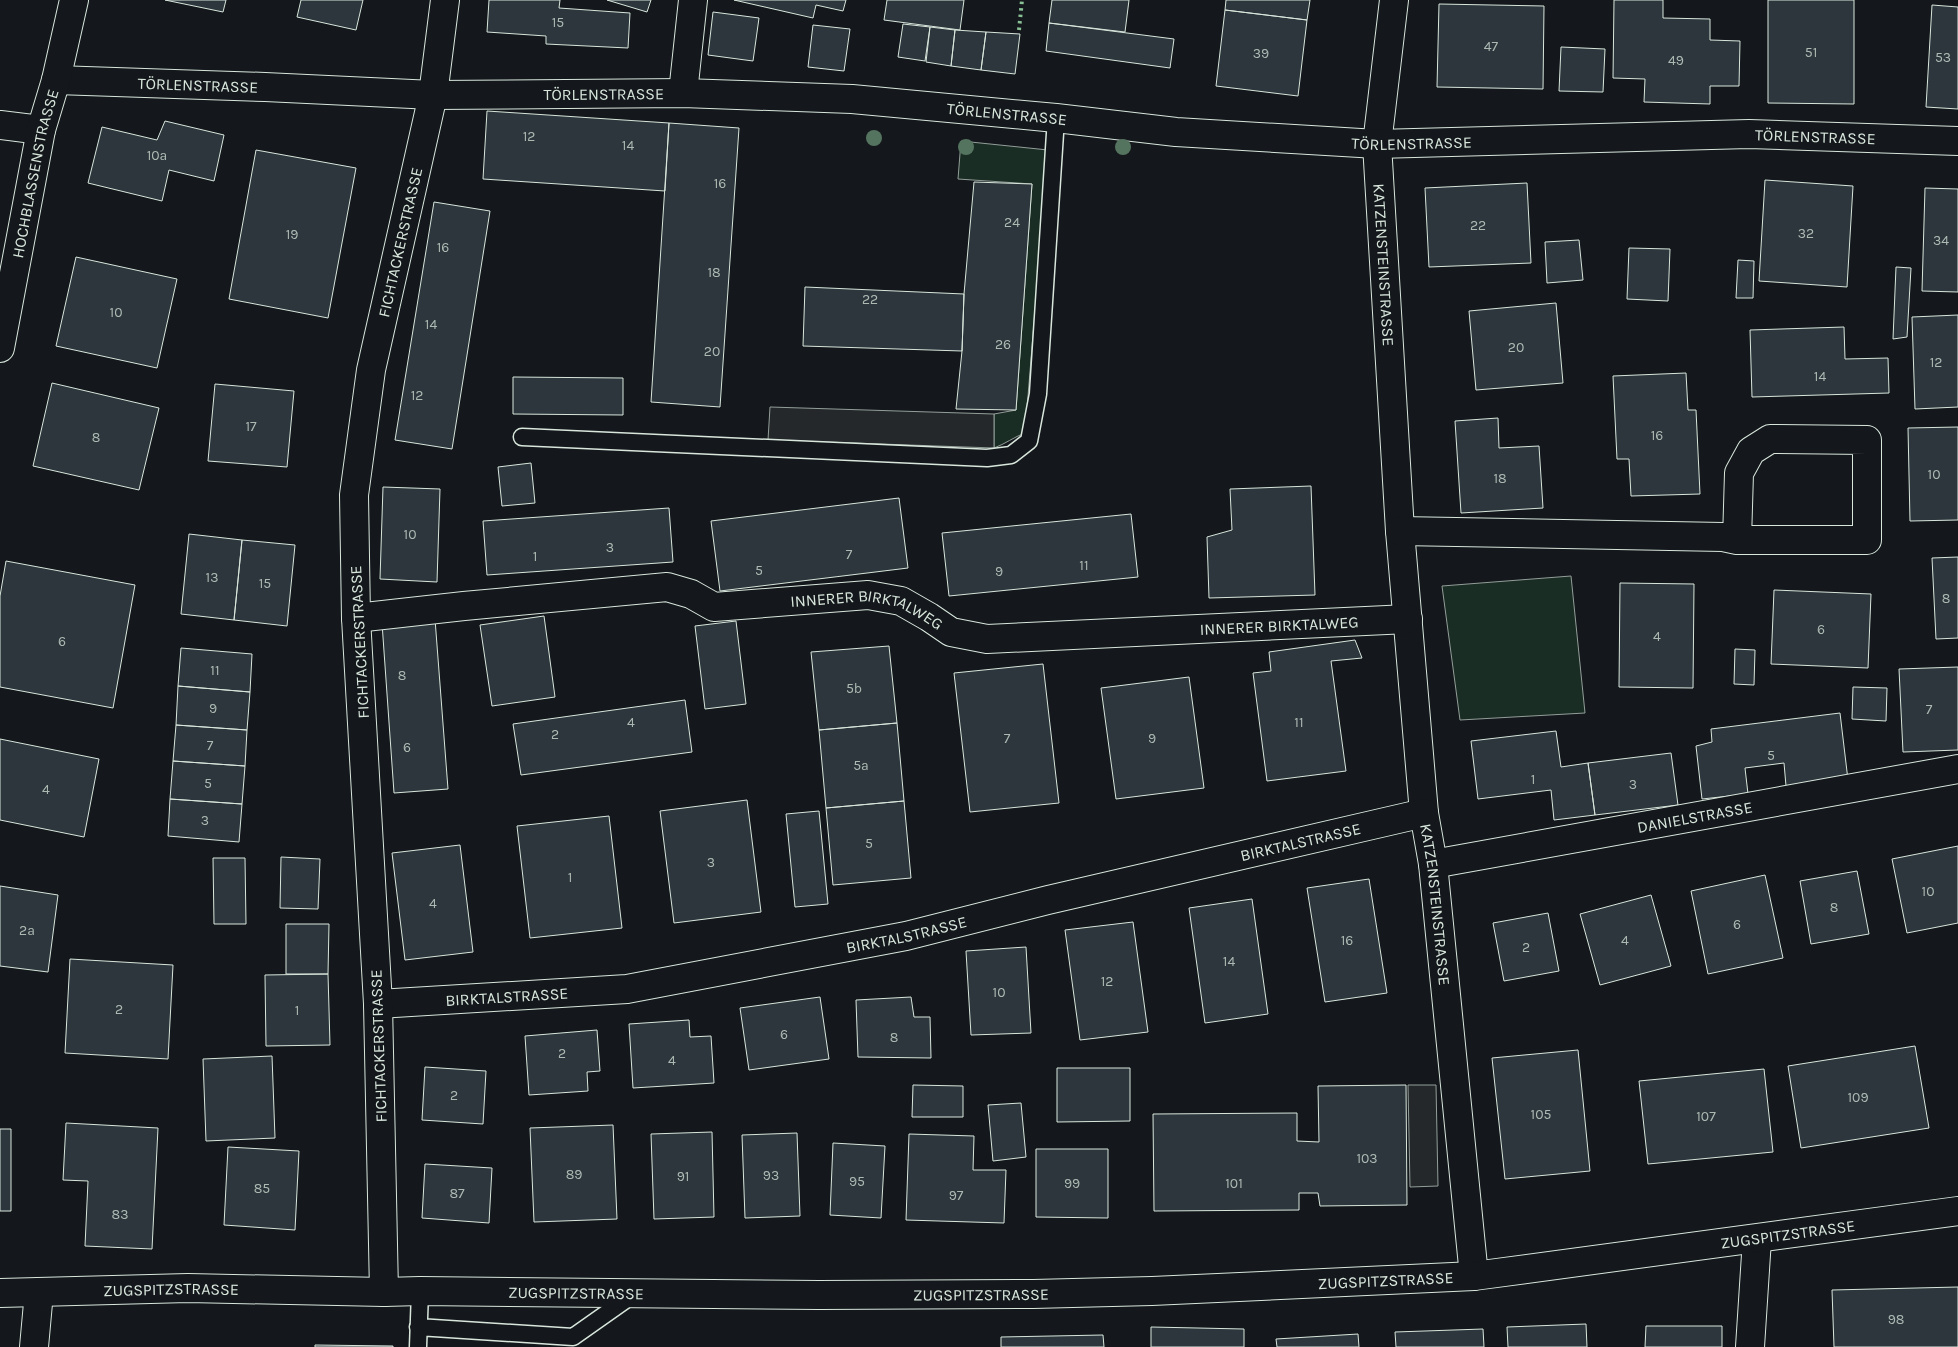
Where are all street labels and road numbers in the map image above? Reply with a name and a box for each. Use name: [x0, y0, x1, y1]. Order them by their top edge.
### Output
street label: TÖRLENSTRASSE: [137, 74, 259, 97]
street label: TÖRLENSTRASSE: [543, 84, 664, 104]
street label: HOCHBLASSENSTRASSE: [8, 87, 63, 260]
street label: TÖRLENSTRASSE: [946, 99, 1068, 129]
street label: TÖRLENSTRASSE: [1755, 125, 1876, 148]
street label: TÖRLENSTRASSE: [1351, 132, 1472, 154]
street label: FICHTACKERSTRASSE: [374, 165, 426, 319]
street label: KATZENSTEINSTRASSE: [1369, 183, 1398, 347]
street label: FICHTACKERSTRASSE: [346, 565, 373, 719]
street label: INNERER BIRKTALWEG: [790, 586, 947, 634]
street label: INNERER BIRKTALWEG: [1199, 612, 1359, 639]
street label: DANIELSTRASSE: [1636, 797, 1754, 837]
street label: BIRKTALSTRASSE: [1238, 819, 1363, 865]
street label: KATZENSTEINSTRASSE: [1416, 822, 1454, 986]
street label: BIRKTALSTRASSE: [844, 912, 969, 957]
street label: FICHTACKERSTRASSE: [366, 969, 391, 1123]
street label: BIRKTALSTRASSE: [445, 984, 569, 1010]
street label: ZUGSPITZSTRASSE: [1719, 1216, 1856, 1253]
street label: ZUGSPITZSTRASSE: [1317, 1268, 1454, 1293]
street label: ZUGSPITZSTRASSE: [103, 1279, 239, 1300]
street label: ZUGSPITZSTRASSE: [508, 1283, 644, 1303]
street label: ZUGSPITZSTRASSE: [913, 1285, 1049, 1305]

